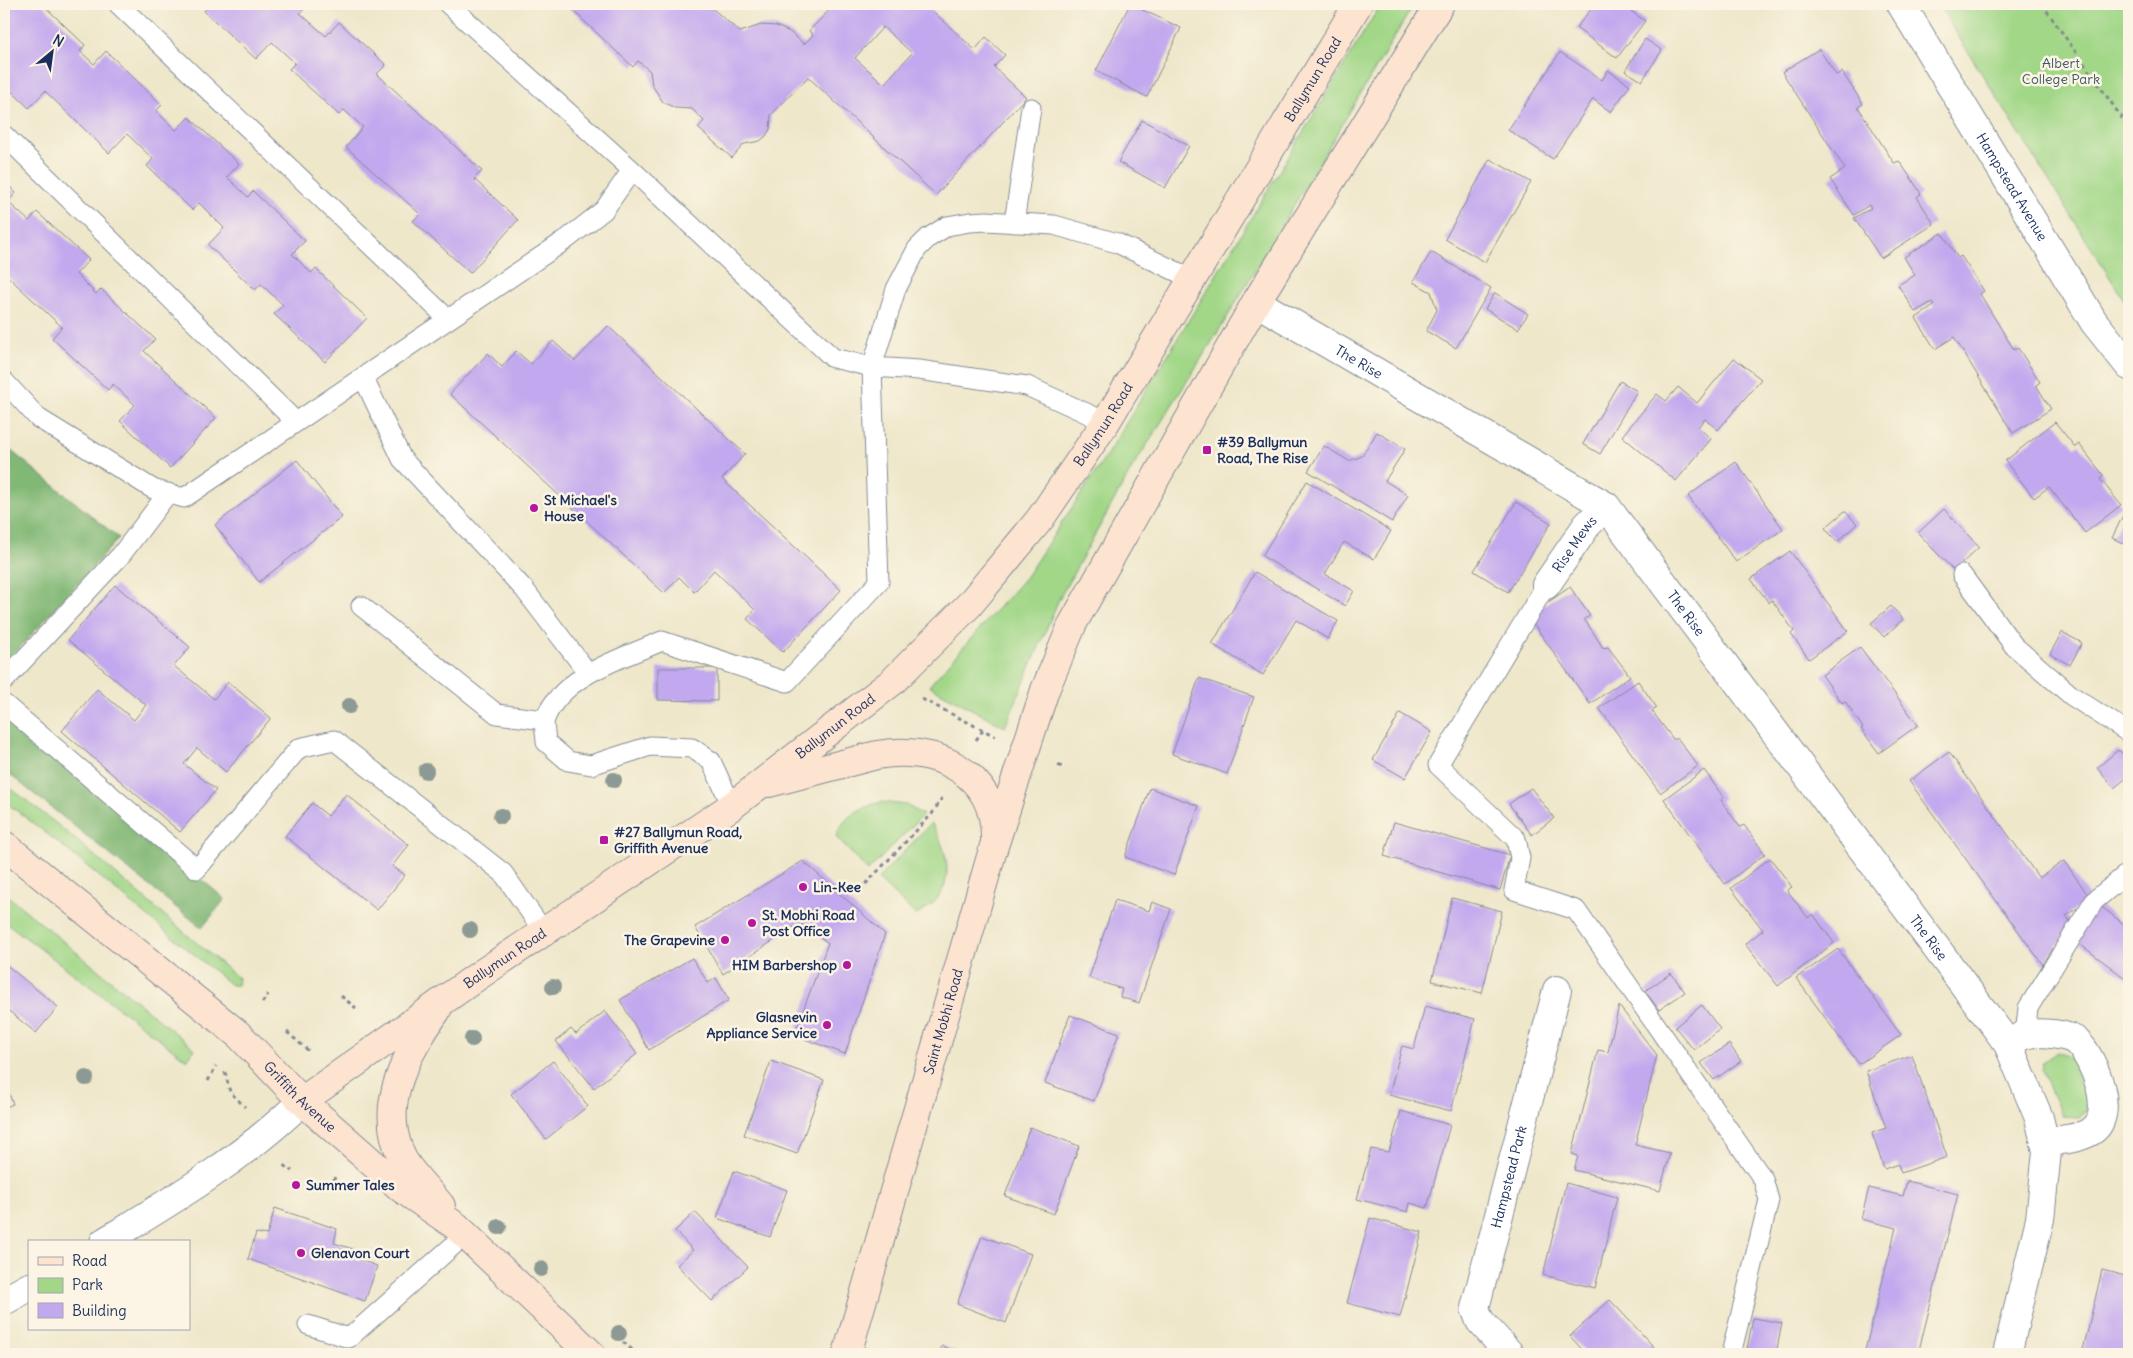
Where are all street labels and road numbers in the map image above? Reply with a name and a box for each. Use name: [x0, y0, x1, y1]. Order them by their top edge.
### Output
street label: Ballymun Road: [1280, 33, 1345, 125]
street label: Hampstead Avenue: [1972, 130, 2052, 244]
street label: The Rise: [1332, 341, 1386, 383]
street label: Ballymun Road: [1069, 379, 1137, 470]
street label: Rise Mews: [1548, 512, 1600, 576]
street label: The Rise: [1663, 587, 1709, 640]
street label: Ballymun Road: [792, 690, 879, 763]
street label: The Rise: [1906, 911, 1951, 964]
street label: Ballymun Road: [460, 924, 550, 993]
street label: Saint Mobhi Road: [919, 967, 967, 1077]
street label: Griffith Avenue: [260, 1057, 340, 1136]
street label: Hampstead Park: [1487, 1124, 1531, 1230]

